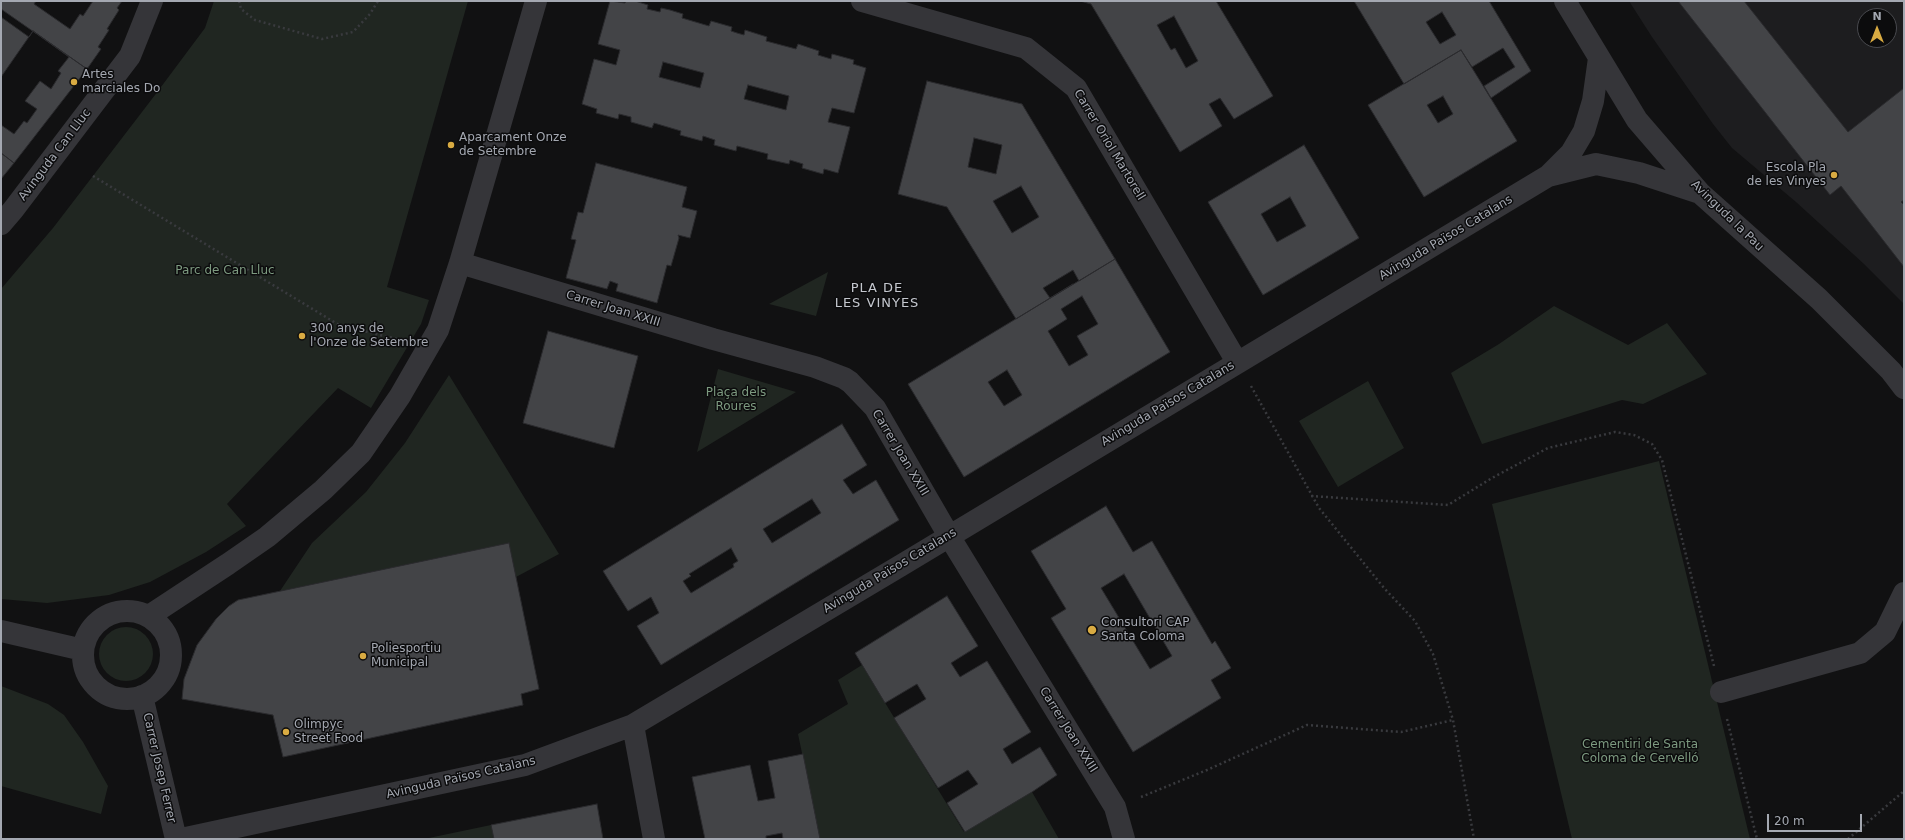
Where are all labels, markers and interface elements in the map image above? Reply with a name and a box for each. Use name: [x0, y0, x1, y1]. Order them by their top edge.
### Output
north arrow: [1857, 8, 1897, 48]
text: N: [1872, 10, 1882, 23]
place label: Artes marciales Do: [82, 68, 160, 96]
marker: Artes marciales Do: [69, 77, 79, 87]
street label: Carrer Oriol Martorell: [1070, 87, 1148, 203]
street label: Avinguda Can Lluc: [16, 106, 94, 204]
place label: Aparcament Onze de Setembre: [459, 131, 567, 159]
marker: Aparcament Onze de Setembre: [446, 140, 456, 150]
place label: Escola Pla de les Vinyes: [1747, 161, 1826, 189]
marker: Escola Pla de les Vinyes: [1829, 170, 1839, 180]
street label: Avinguda la Pau: [1688, 178, 1766, 254]
street label: Avinguda Països Catalans: [1377, 192, 1515, 284]
park label: Parc de Can Lluc: [175, 264, 275, 278]
district label: PLA DE LES VINYES: [835, 281, 919, 312]
street label: Carrer Joan XXIII: [564, 288, 662, 330]
place label: 300 anys de l'Onze de Setembre: [310, 322, 428, 350]
marker: 300 anys de l'Onze de Setembre: [297, 331, 307, 341]
street label: Avinguda Països Catalans: [1099, 358, 1237, 450]
park label: Plaça dels Roures: [706, 386, 766, 414]
street label: Carrer Joan XXIII: [869, 407, 931, 499]
street label: Avinguda Països Catalans: [821, 525, 959, 617]
place label: Consultori CAP Santa Coloma: [1101, 616, 1189, 644]
marker: Consultori CAP Santa Coloma: [1086, 624, 1098, 636]
place label: Poliesportiu Municipal: [371, 642, 441, 670]
marker: Poliesportiu Municipal: [358, 651, 368, 661]
street label: Carrer Joan XXIII: [1036, 685, 1100, 775]
street label: Carrer Josep Ferrer: [139, 712, 179, 824]
place label: Olimpyc Street Food: [294, 718, 363, 746]
marker: Olimpyc Street Food: [281, 727, 291, 737]
park label: Cementiri de Santa Coloma de Cervelló: [1581, 738, 1699, 766]
street label: Avinguda Països Catalans: [385, 754, 537, 802]
scale bar: [1769, 806, 1864, 832]
text: 20 m: [1774, 814, 1805, 828]

